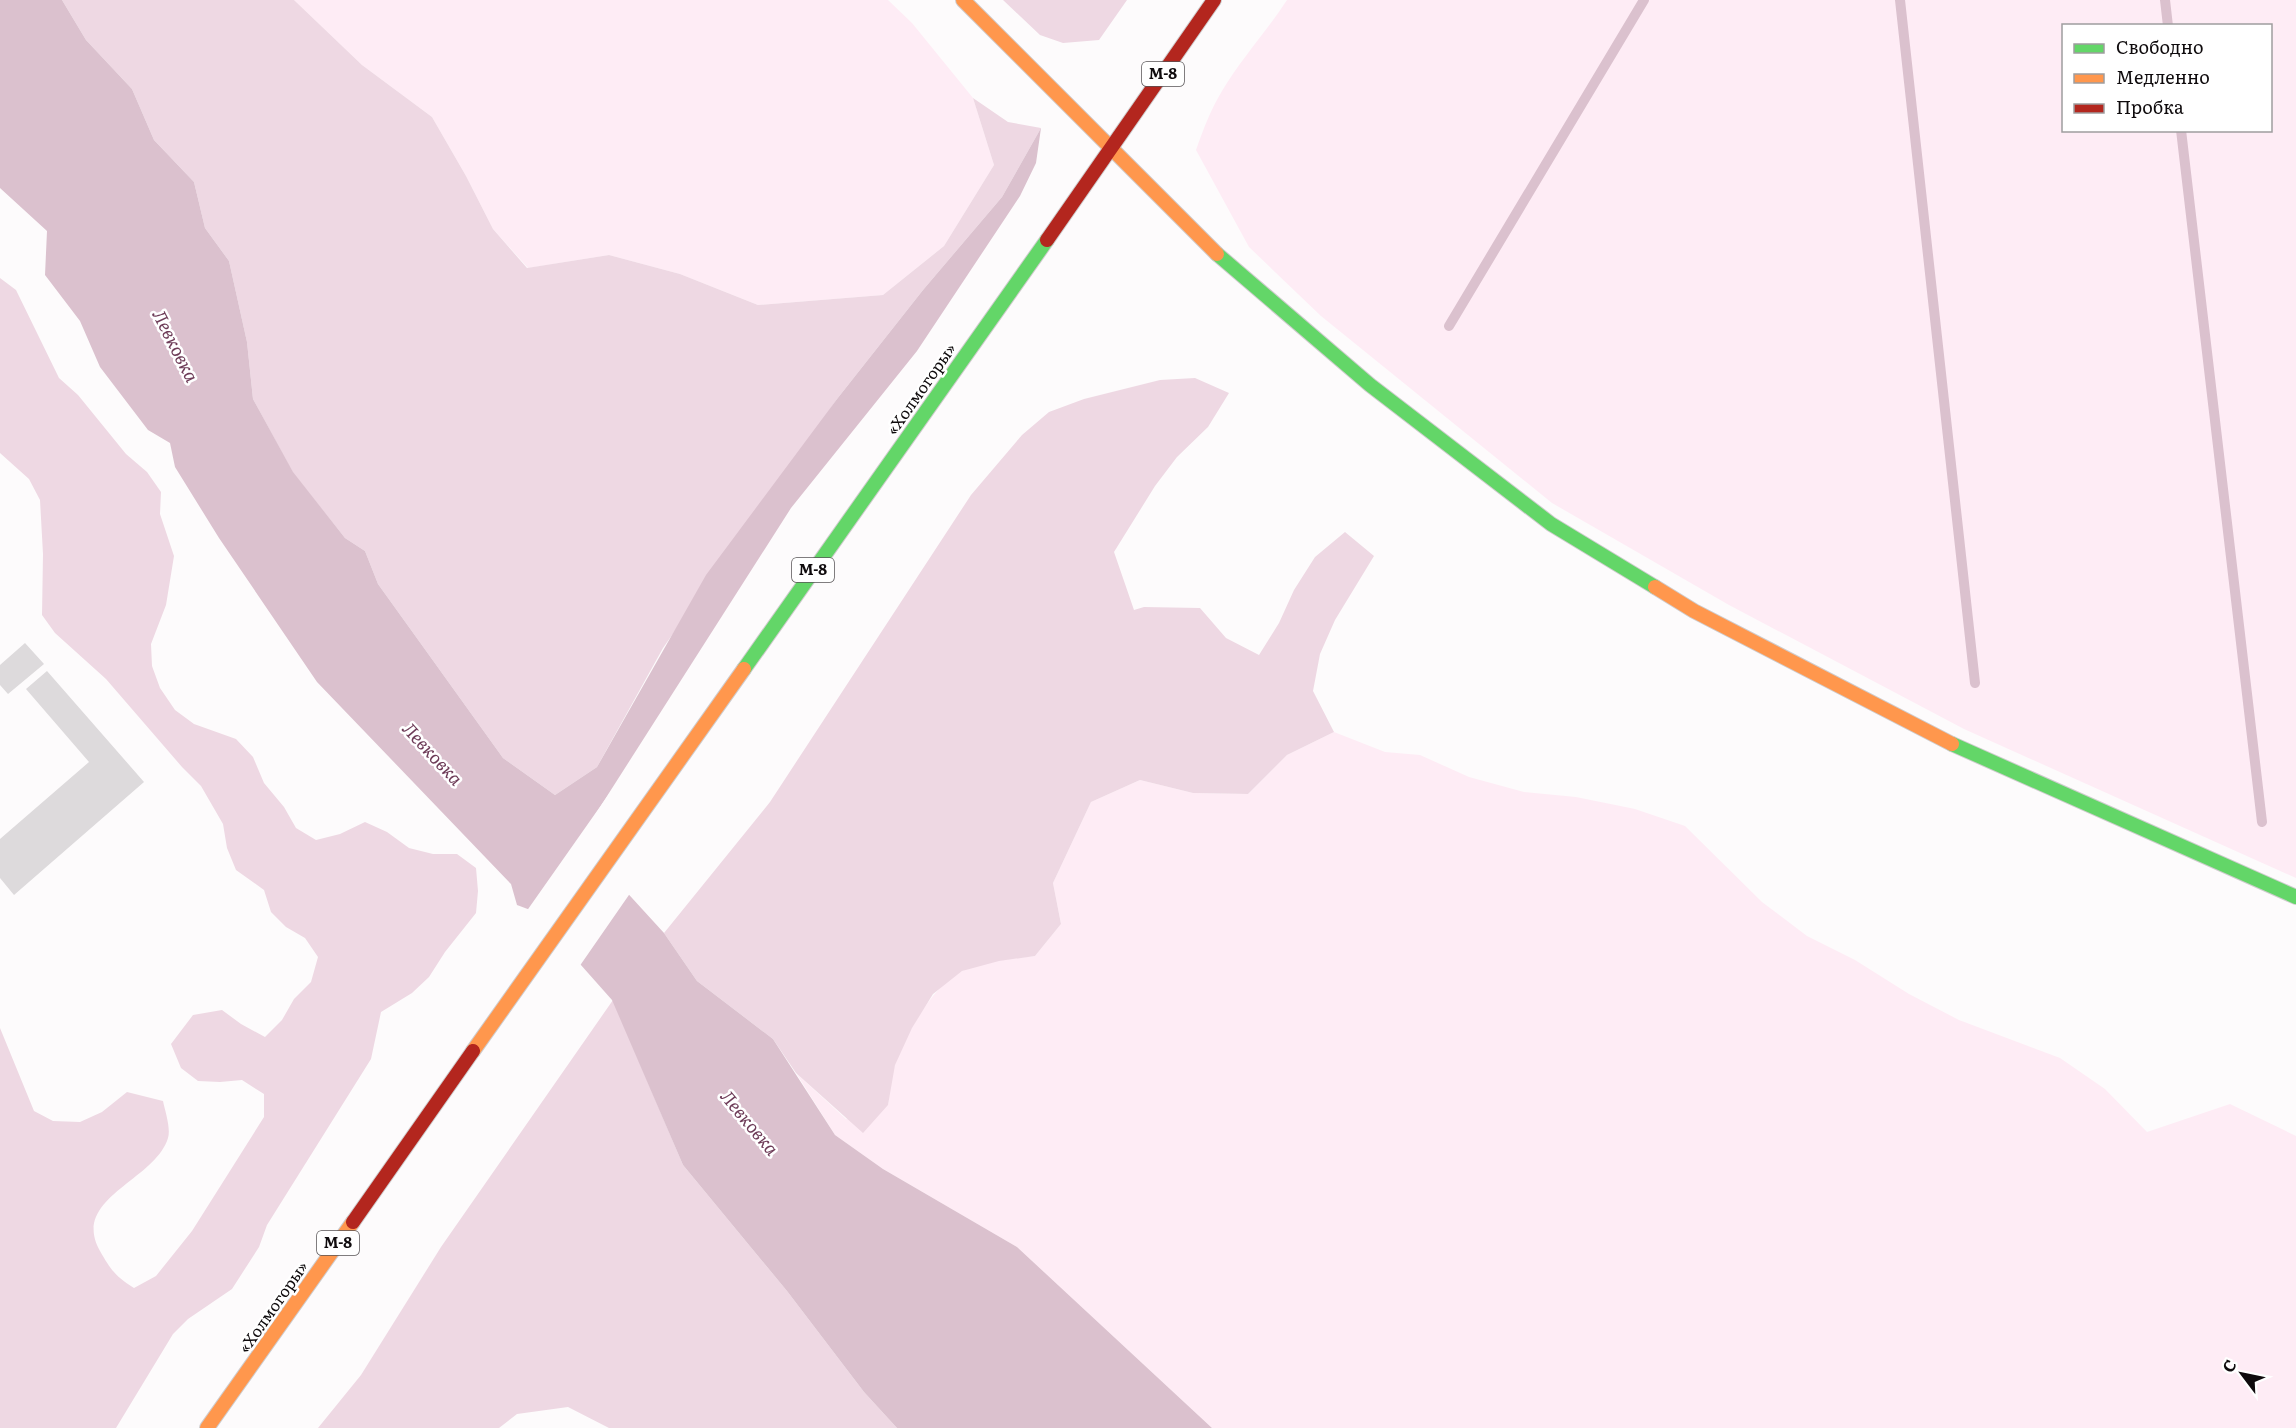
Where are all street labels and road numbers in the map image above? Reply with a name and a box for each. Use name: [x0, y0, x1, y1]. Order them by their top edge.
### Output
road number: М-8: [1142, 62, 1184, 86]
street label: «Холмогоры»: [879, 337, 961, 439]
road number: М-8: [792, 558, 834, 582]
road number: М-8: [317, 1231, 359, 1255]
street label: «Холмогоры»: [231, 1255, 313, 1357]

